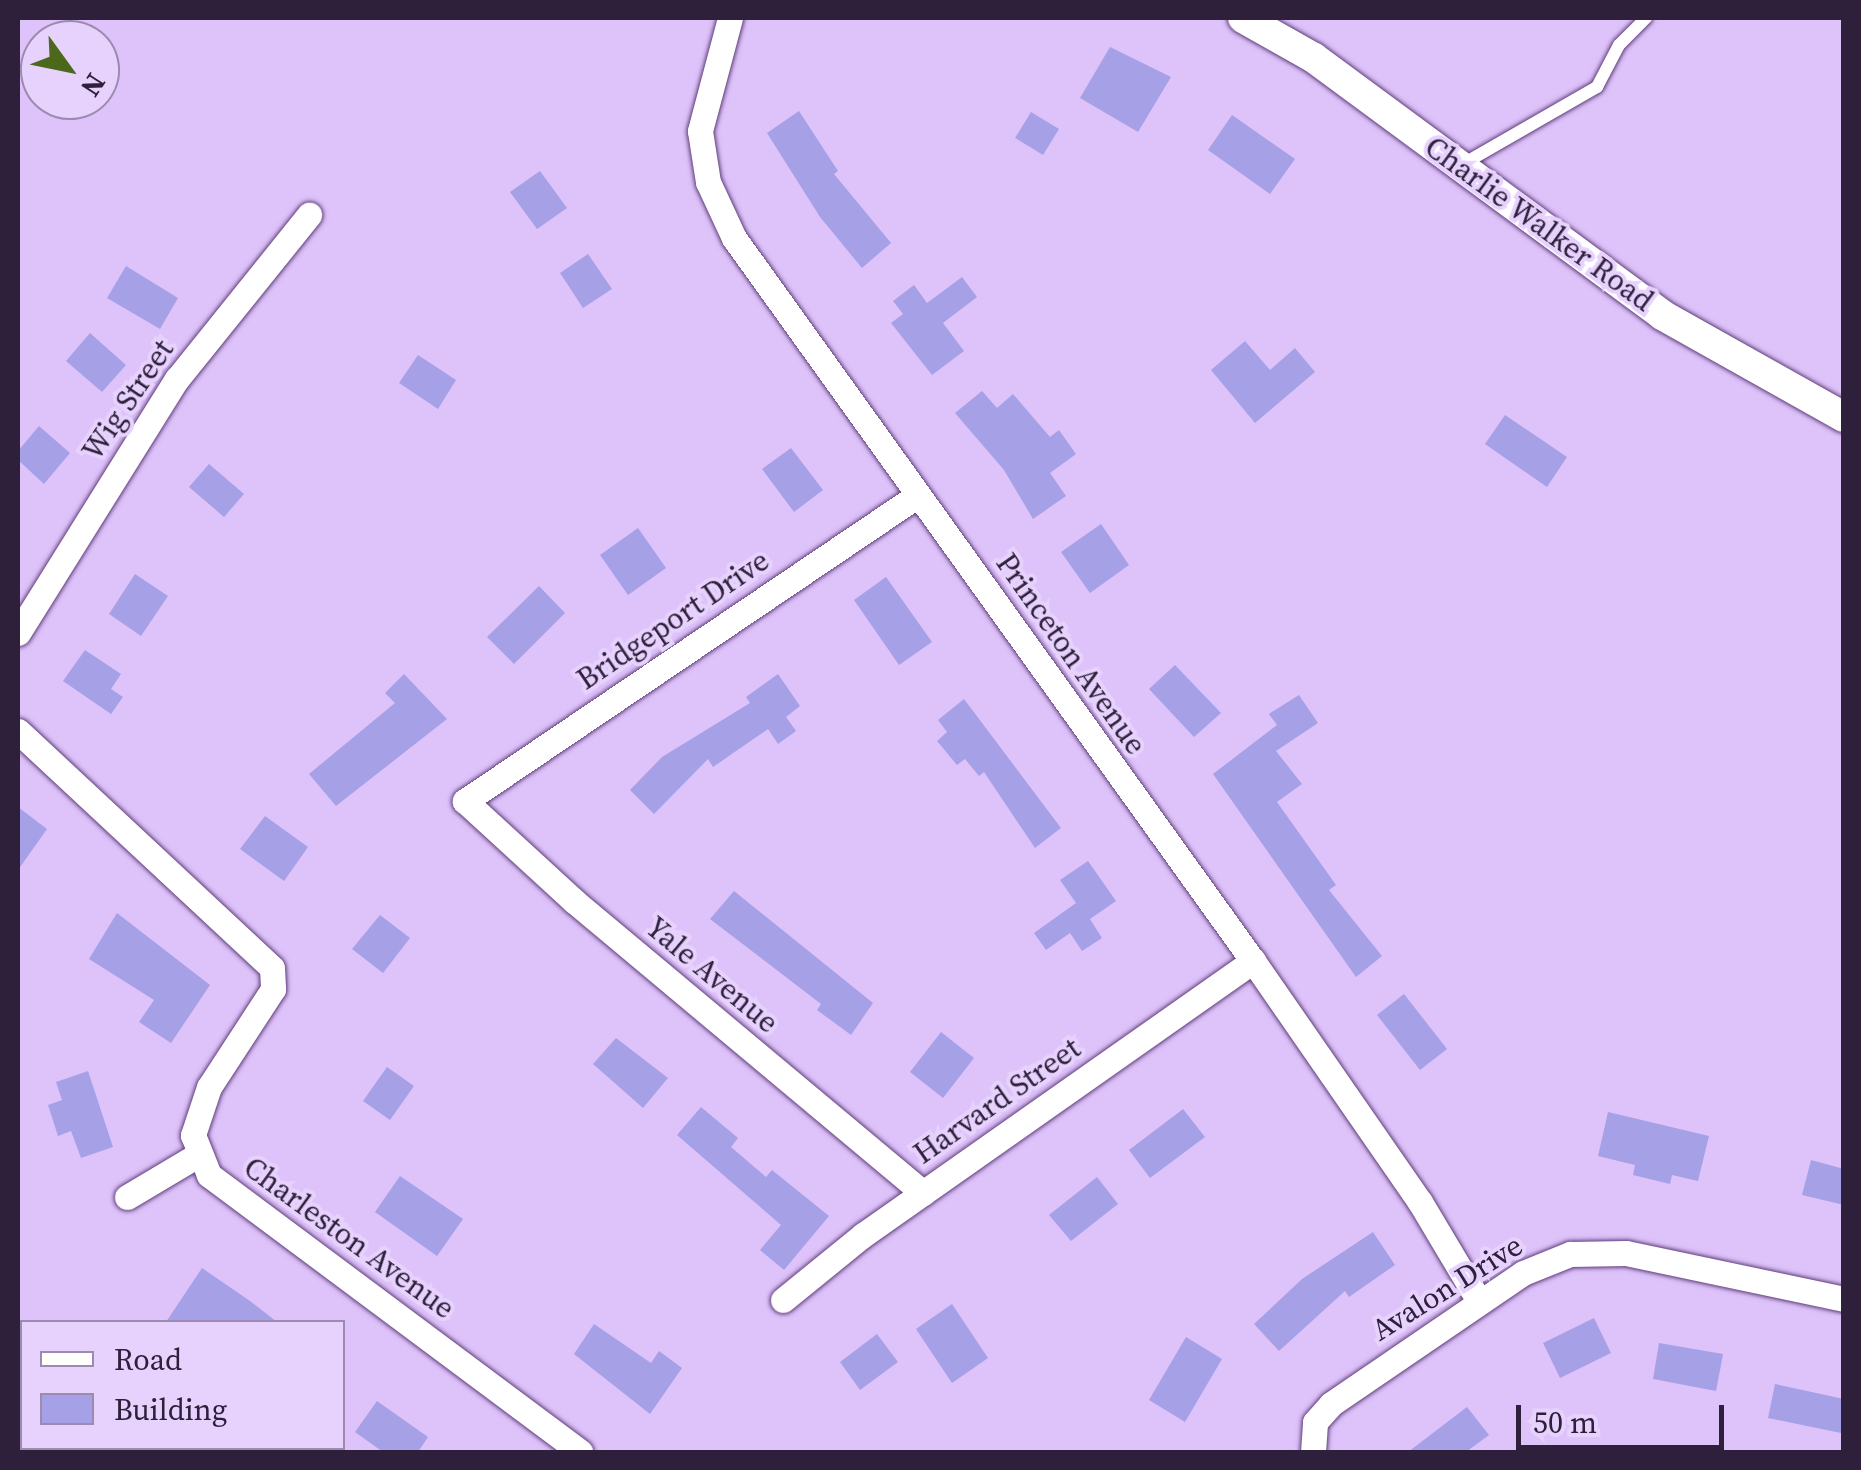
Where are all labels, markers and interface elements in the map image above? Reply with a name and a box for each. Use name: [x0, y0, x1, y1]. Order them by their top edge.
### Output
north arrow: [20, 20, 120, 120]
text: N: [72, 66, 115, 104]
street label: Charlie Walker Road: [1417, 129, 1661, 319]
street label: Wig Street: [75, 333, 181, 467]
street label: Bridgeport Drive: [570, 543, 776, 697]
street label: Princeton Avenue: [988, 547, 1154, 761]
street label: Yale Avenue: [639, 909, 785, 1041]
street label: Harvard Street: [907, 1030, 1087, 1172]
street label: Charleston Avenue: [237, 1150, 461, 1326]
street label: Avalon Drive: [1365, 1227, 1529, 1349]
legend: [20, 1320, 345, 1450]
text: Road: [114, 1339, 182, 1380]
scale bar: [1521, 1385, 1728, 1447]
text: Building: [114, 1389, 227, 1430]
text: 50 m: [1533, 1402, 1597, 1443]

